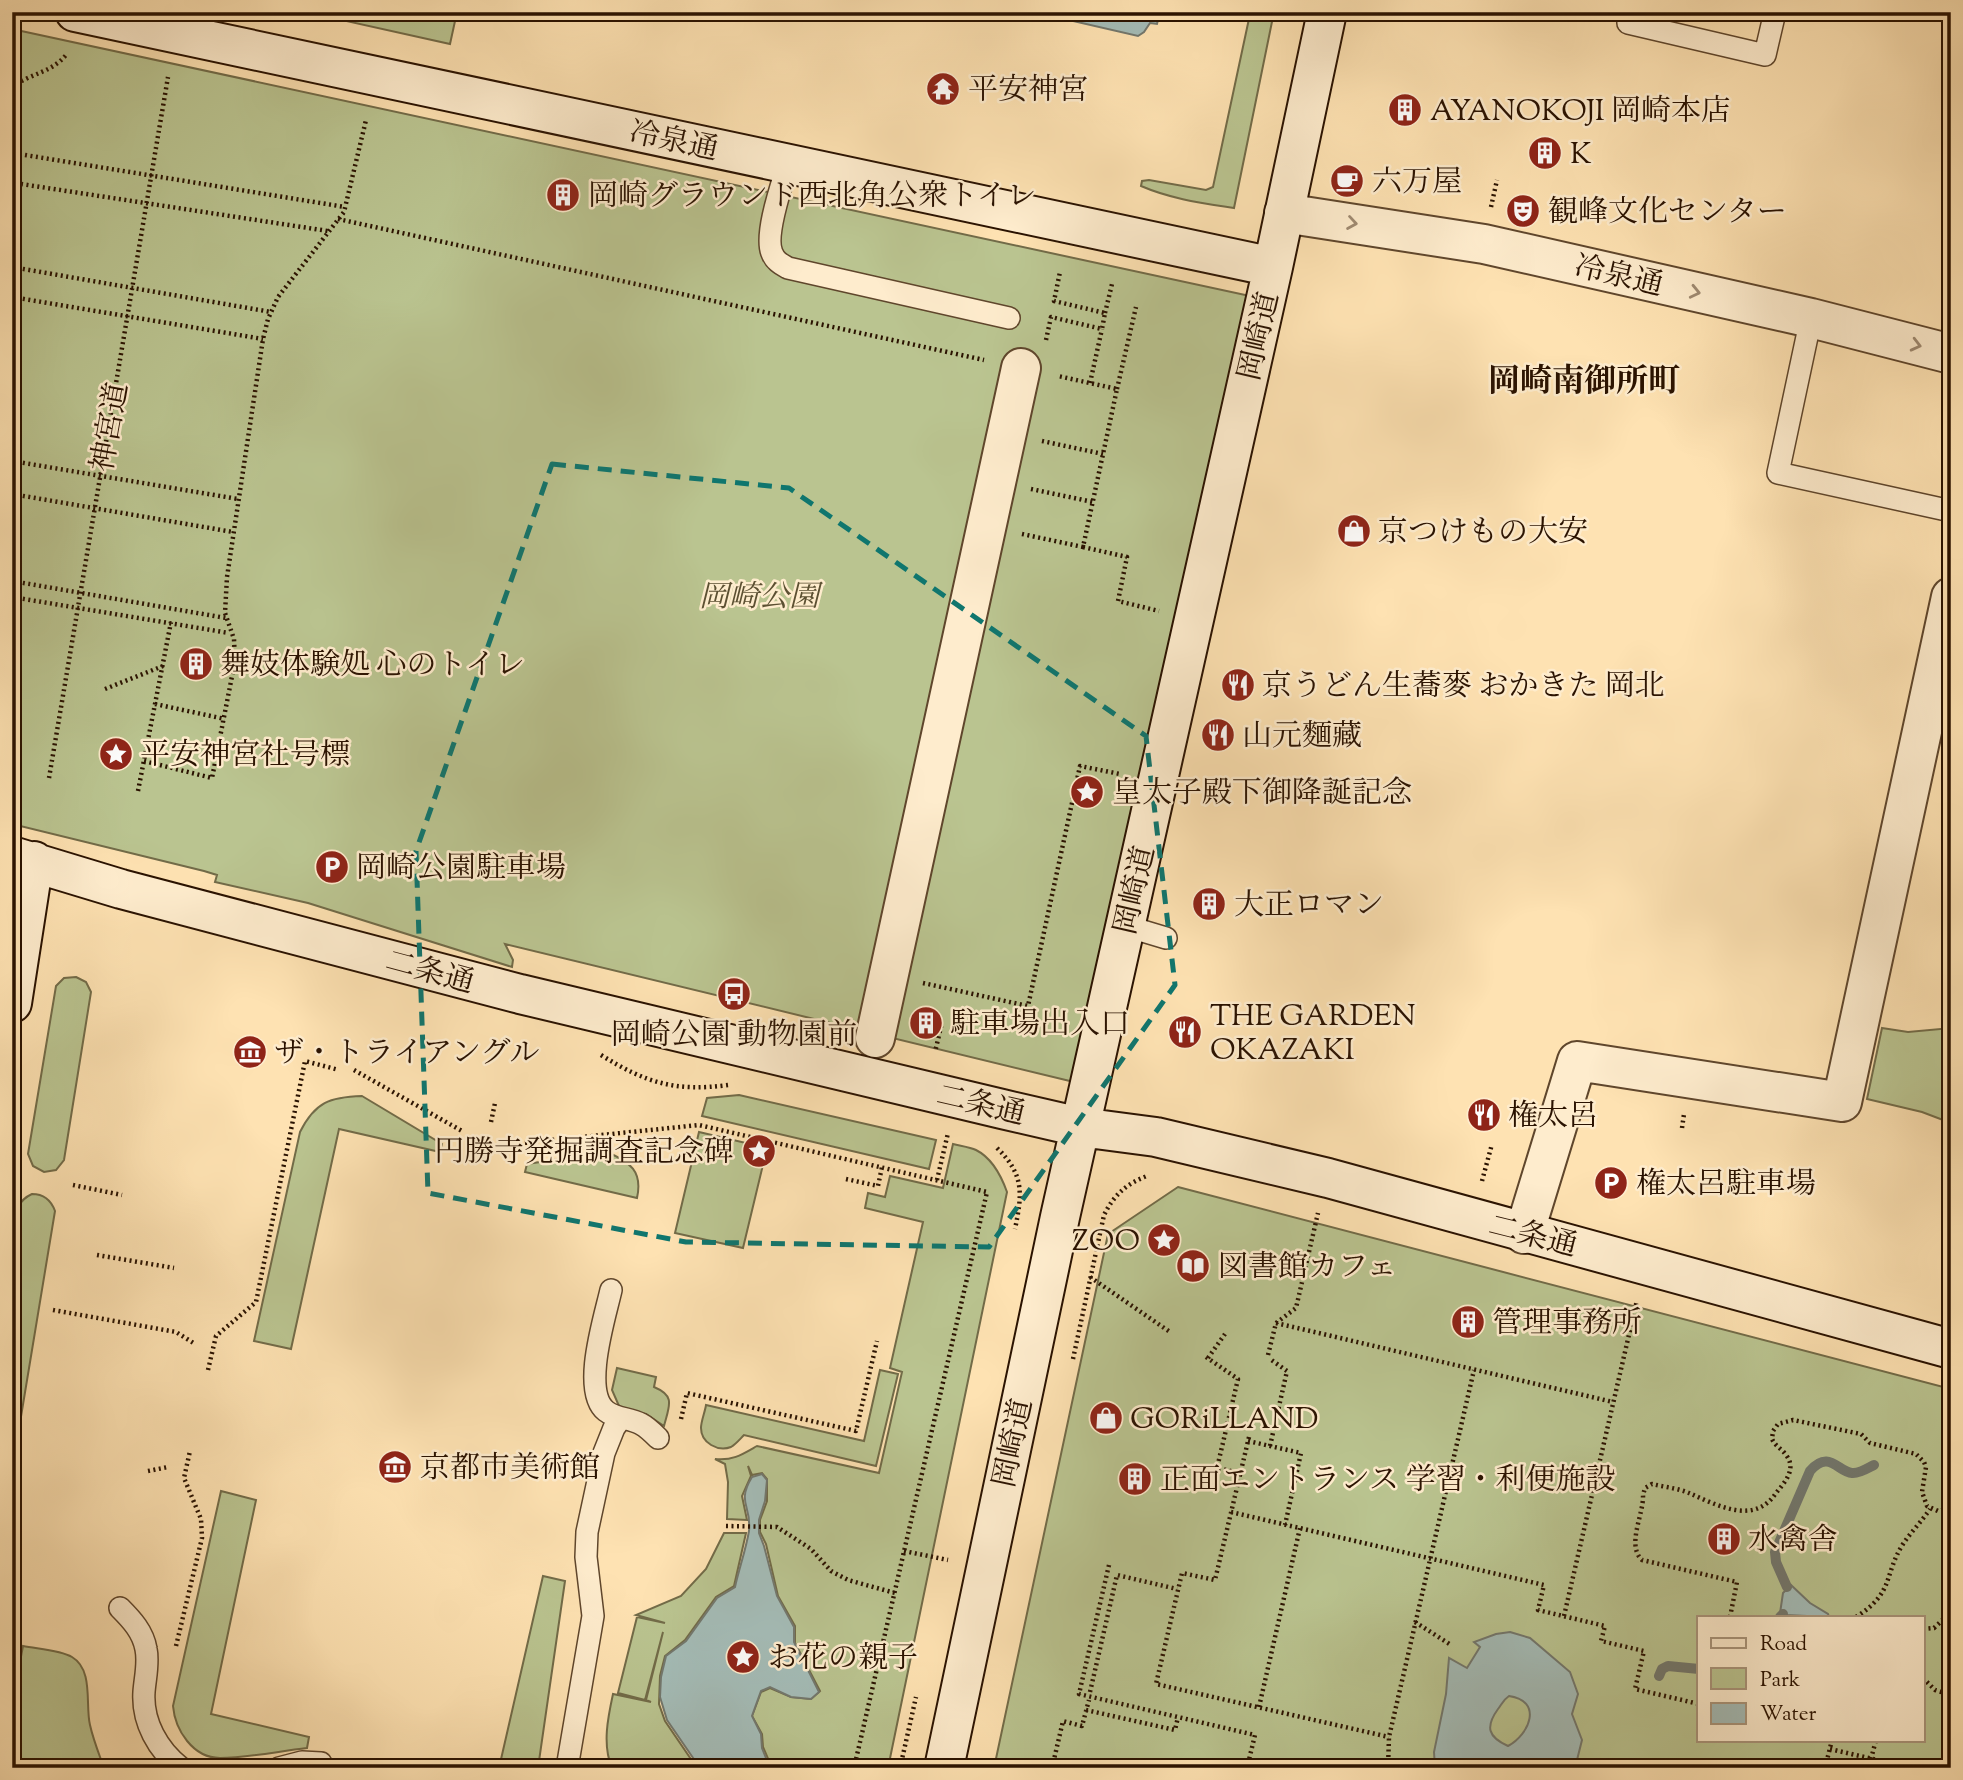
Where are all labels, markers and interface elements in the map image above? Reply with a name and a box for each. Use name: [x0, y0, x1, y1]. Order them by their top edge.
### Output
temple icon: 平安神宮: [924, 70, 962, 108]
place label: 平安神宮: [968, 70, 1088, 113]
building icon: AYANOKOJI 岡崎本店: [1386, 91, 1424, 129]
place label: AYANOKOJI 岡崎本店: [1430, 91, 1731, 134]
street label: 冷泉通: [625, 112, 722, 173]
building icon: K: [1526, 134, 1564, 172]
place label: K: [1570, 134, 1592, 177]
cafe icon: 六万屋: [1328, 162, 1366, 200]
place label: 六万屋: [1372, 162, 1462, 205]
building icon: 岡崎グラウンド西北角公衆トイレ: [544, 176, 582, 214]
place label: 岡崎グラウンド西北角公衆トイレ: [588, 176, 1037, 219]
theatre icon: 観峰文化センター: [1504, 192, 1542, 230]
place label: 観峰文化センター: [1548, 192, 1787, 235]
one-way arrow: [1346, 216, 1357, 231]
street label: 冷泉通: [1570, 246, 1667, 309]
one-way arrow: [1688, 284, 1700, 298]
street label: 岡崎道: [1229, 288, 1292, 385]
one-way arrow: [1910, 337, 1922, 351]
district label: 岡崎南御所町: [1488, 360, 1680, 406]
street label: 神宮道: [82, 379, 140, 475]
shop icon: 京つけもの大安: [1335, 512, 1373, 550]
place label: 京つけもの大安: [1378, 512, 1588, 555]
park label: 岡崎公園: [699, 577, 824, 620]
building icon: 舞妓体験処 心のトイレ: [177, 645, 215, 683]
place label: 舞妓体験処 心のトイレ: [220, 645, 525, 688]
restaurant icon: 京うどん生蕎麥 おかきた 岡北: [1219, 666, 1257, 704]
place label: 京うどん生蕎麥 おかきた 岡北: [1262, 666, 1665, 709]
restaurant icon: 山元麵藏: [1199, 716, 1237, 754]
place label: 山元麵藏: [1242, 716, 1362, 759]
place icon: 平安神宮社号標: [97, 735, 135, 773]
place label: 平安神宮社号標: [140, 735, 350, 778]
place icon: 皇太子殿下御降誕記念: [1068, 773, 1106, 811]
place label: 皇太子殿下御降誕記念: [1112, 773, 1412, 816]
street label: 岡崎道: [1105, 842, 1168, 939]
parking icon: 岡崎公園駐車場: [313, 848, 351, 886]
place label: 岡崎公園駐車場: [356, 848, 566, 891]
building icon: 大正ロマン: [1190, 885, 1228, 923]
place label: 大正ロマン: [1234, 885, 1384, 928]
street label: 二条通: [380, 941, 478, 1006]
bus stop icon: 岡崎公園 動物園前: [715, 975, 753, 1013]
place label: THE GARDEN OKAZAKI: [1210, 996, 1416, 1073]
building icon: 駐車場出入口: [907, 1004, 945, 1042]
place label: 駐車場出入口: [950, 1004, 1130, 1047]
restaurant icon: THE GARDEN OKAZAKI: [1166, 1013, 1204, 1051]
place label: 岡崎公園 動物園前: [611, 1015, 857, 1058]
museum icon: ザ・トライアングル: [231, 1033, 269, 1071]
place label: ザ・トライアングル: [274, 1033, 540, 1076]
street label: 二条通: [932, 1075, 1029, 1138]
restaurant icon: 権太呂: [1465, 1096, 1503, 1134]
place label: 権太呂: [1508, 1096, 1598, 1139]
place label: 円勝寺発掘調査記念碑: [434, 1132, 734, 1175]
place icon: 円勝寺発掘調査記念碑: [740, 1132, 778, 1170]
parking icon: 権太呂駐車場: [1592, 1164, 1630, 1202]
place label: 権太呂駐車場: [1636, 1164, 1816, 1207]
street label: 二条通: [1484, 1206, 1581, 1269]
place label: ZOO: [1072, 1221, 1140, 1264]
place icon: ZOO: [1145, 1221, 1183, 1259]
library icon: 図書館カフェ: [1174, 1247, 1212, 1285]
place label: 図書館カフェ: [1218, 1247, 1397, 1290]
building icon: 管理事務所: [1449, 1303, 1487, 1341]
place label: 管理事務所: [1492, 1303, 1642, 1346]
street label: 岡崎道: [984, 1395, 1045, 1492]
shop icon: GORiLLAND: [1087, 1399, 1125, 1437]
place label: GORiLLAND: [1130, 1399, 1318, 1442]
museum icon: 京都市美術館: [376, 1448, 414, 1486]
place label: 京都市美術館: [420, 1448, 600, 1491]
building icon: 正面エントランス 学習・利便施設: [1116, 1460, 1154, 1498]
place label: 正面エントランス 学習・利便施設: [1160, 1460, 1616, 1503]
building icon: 水禽舎: [1705, 1520, 1743, 1558]
place label: 水禽舎: [1748, 1520, 1838, 1563]
legend: [1697, 1616, 1924, 1742]
text: Road: [1760, 1630, 1807, 1660]
place icon: お花の親子: [724, 1638, 762, 1676]
place label: お花の親子: [768, 1638, 918, 1681]
text: Park: [1760, 1666, 1801, 1696]
text: Water: [1760, 1700, 1817, 1730]

